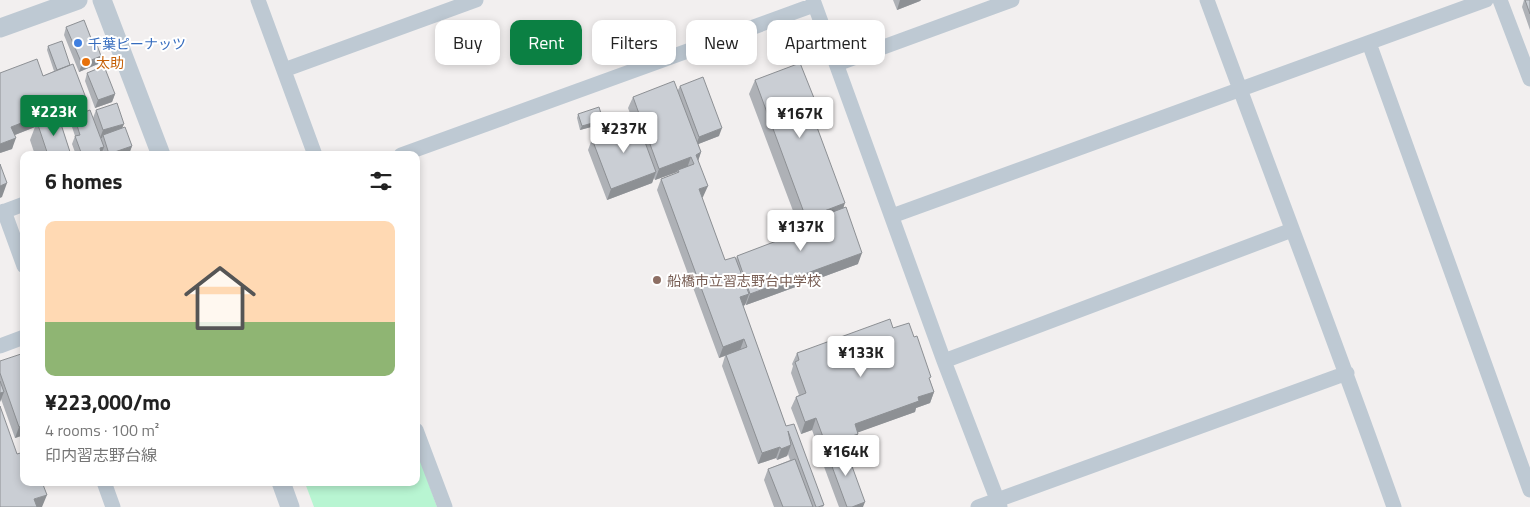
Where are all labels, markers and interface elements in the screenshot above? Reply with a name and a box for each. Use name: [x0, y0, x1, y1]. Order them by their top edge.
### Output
chip: Buy: [435, 20, 500, 65]
chip: Rent: [510, 20, 582, 65]
chip: Filters: [592, 20, 676, 65]
chip: New: [686, 20, 757, 65]
chip: Apartment: [767, 20, 885, 65]
place label: 千葉ピーナッツ: [88, 33, 186, 54]
marker: 千葉ピーナッツ: [72, 37, 84, 49]
place label: 太助: [96, 52, 124, 73]
marker: 太助: [80, 56, 92, 68]
pin: ¥223K: [19, 94, 89, 137]
pin: ¥167K: [765, 96, 835, 139]
text: ¥223K: [31, 99, 77, 123]
text: ¥167K: [777, 101, 823, 125]
pin: ¥237K: [589, 112, 659, 154]
text: ¥237K: [601, 116, 647, 140]
text: 6 homes: [45, 165, 122, 197]
icon: filters: [367, 167, 395, 195]
pin: ¥137K: [766, 210, 836, 252]
text: ¥137K: [778, 214, 824, 238]
icon: home: [175, 253, 265, 343]
place label: 船橋市立習志野台中学校: [667, 270, 821, 291]
marker: 船橋市立習志野台中学校: [651, 274, 663, 286]
pin: ¥133K: [826, 336, 896, 378]
text: ¥133K: [838, 340, 884, 364]
text: ¥223,000/mo: [45, 386, 171, 418]
text: 4 rooms · 100 m²: [45, 418, 159, 442]
pin: ¥164K: [811, 434, 881, 477]
text: ¥164K: [823, 439, 869, 463]
text: 印内習志野台線: [45, 443, 157, 467]

